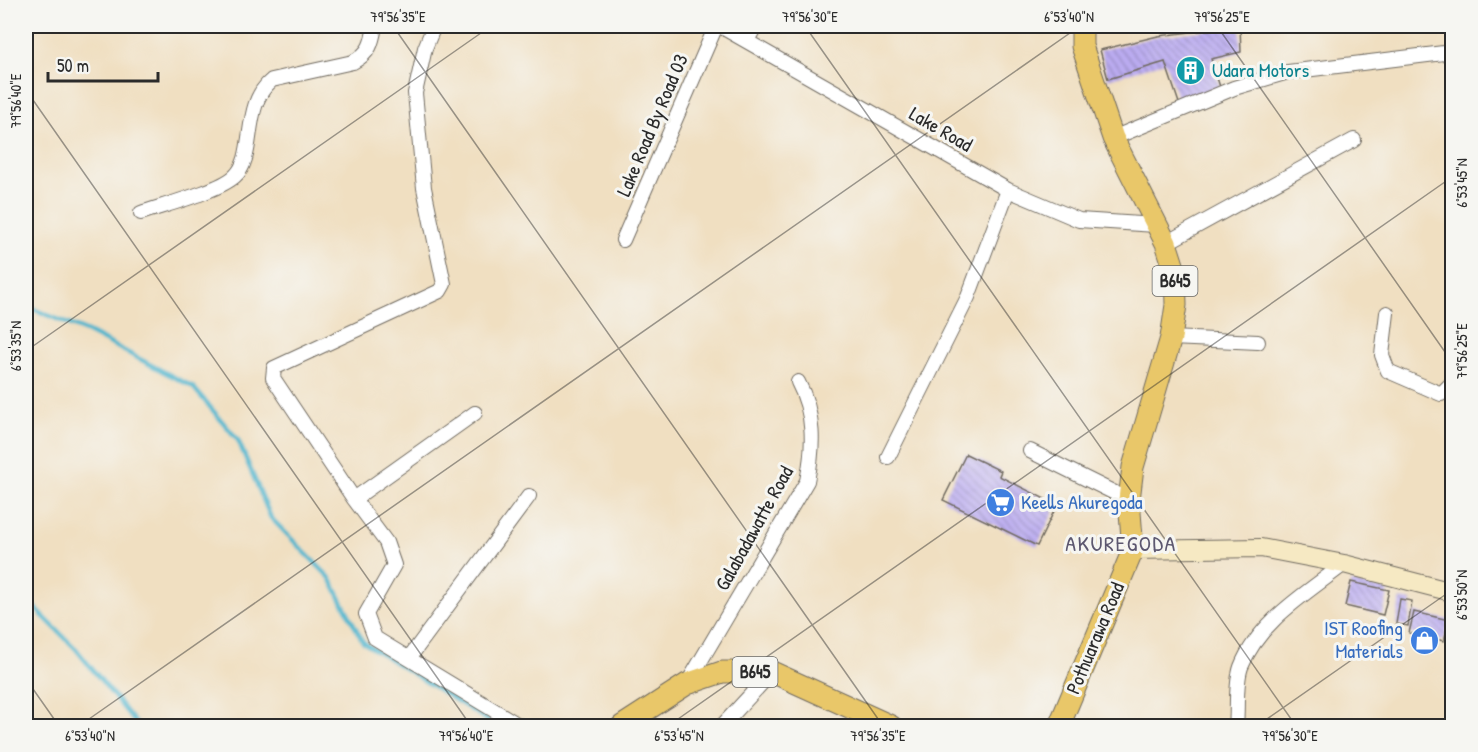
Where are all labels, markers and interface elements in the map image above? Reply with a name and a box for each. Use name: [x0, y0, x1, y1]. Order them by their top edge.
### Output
text: 79°56'35"E: [370, 6, 426, 27]
text: 79°56'30"E: [782, 6, 838, 27]
text: 6°53'40"N: [1044, 6, 1094, 27]
text: 79°56'25"E: [1194, 6, 1250, 27]
scale bar: [48, 45, 158, 83]
street label: Lake Road By Road 03: [609, 50, 694, 200]
text: 50 m: [57, 53, 89, 78]
building icon: Udara Motors: [1175, 54, 1207, 86]
place label: Udara Motors: [1212, 56, 1309, 83]
text: 79°56'40"E: [5, 73, 26, 128]
street label: Lake Road: [905, 100, 978, 158]
text: 6°53'45"N: [1451, 158, 1472, 208]
road number: B645: [1152, 266, 1198, 296]
text: 6°53'35"N: [5, 321, 26, 371]
text: 79°56'25"E: [1451, 323, 1472, 379]
street label: Galabadawatte Road: [708, 460, 799, 595]
supermarket icon: Keells Akuregoda: [984, 486, 1016, 518]
place label: Keells Akuregoda: [1021, 488, 1143, 515]
district label: AKUREGODA: [1065, 528, 1177, 558]
text: 6°53'50"N: [1451, 570, 1472, 620]
street label: Pothuarawa Road: [1059, 578, 1130, 698]
place label: IST Roofing Materials: [1324, 614, 1403, 664]
shop icon: IST Roofing Materials: [1408, 624, 1440, 656]
road number: B645: [732, 657, 777, 687]
text: 6°53'40"N: [65, 725, 115, 746]
text: 79°56'40"E: [439, 725, 494, 746]
text: 6°53'45"N: [654, 725, 704, 746]
text: 79°56'35"E: [850, 725, 906, 746]
text: 79°56'30"E: [1262, 725, 1318, 746]

